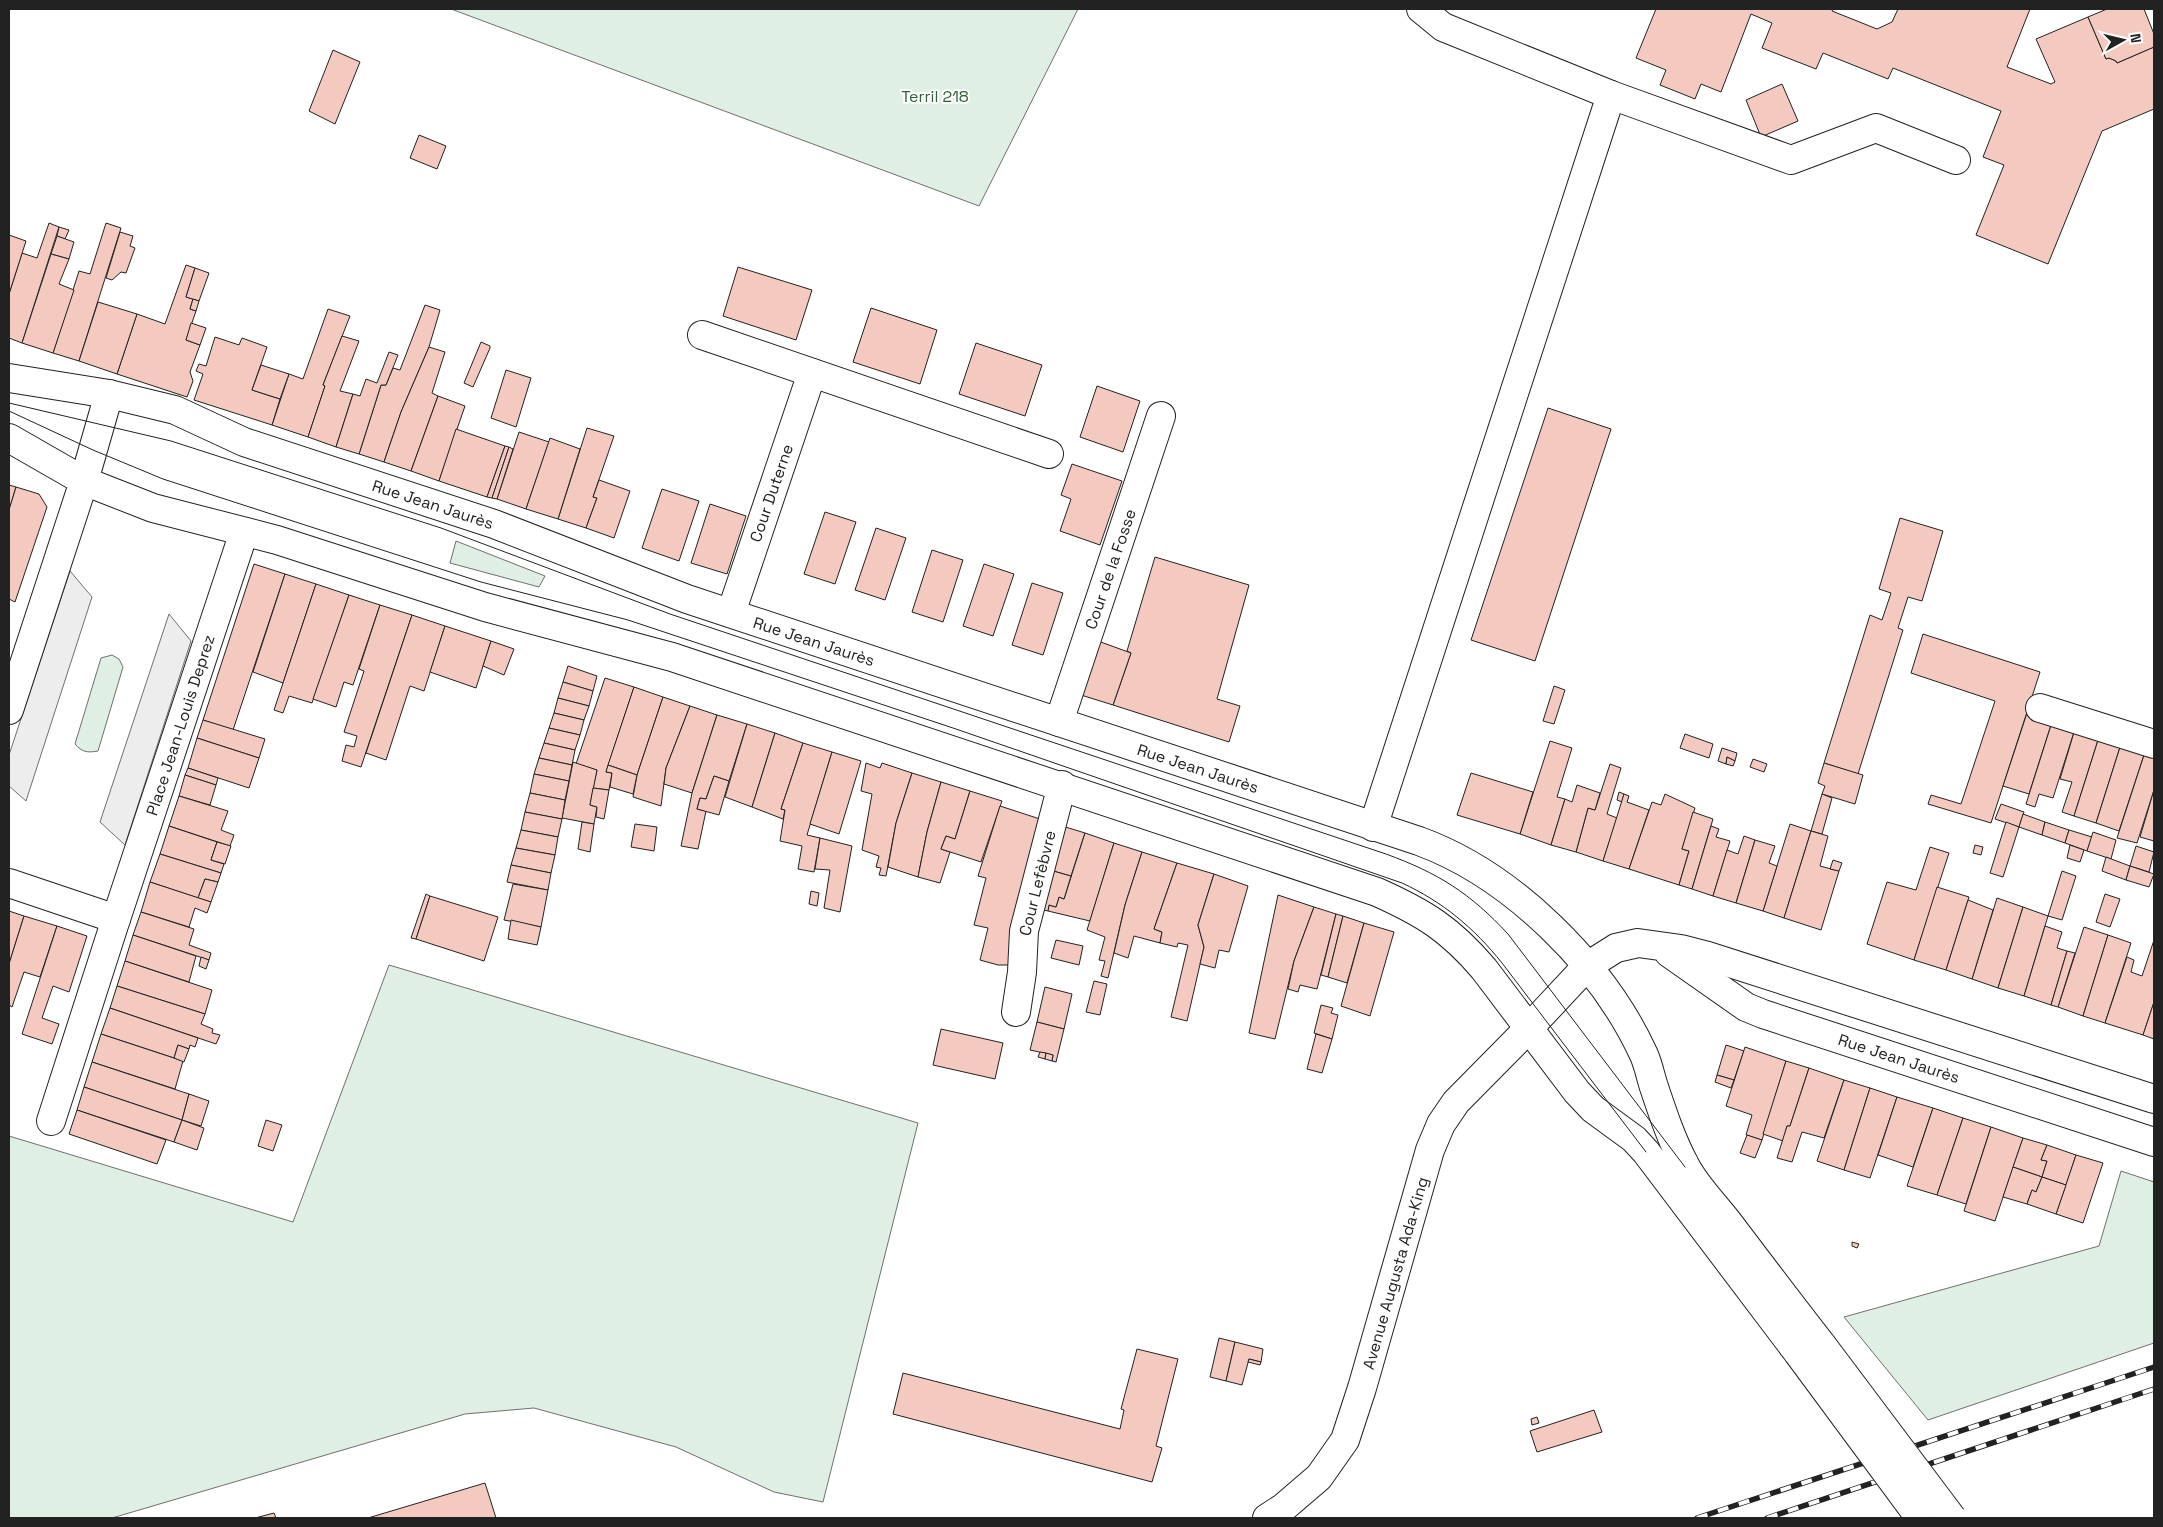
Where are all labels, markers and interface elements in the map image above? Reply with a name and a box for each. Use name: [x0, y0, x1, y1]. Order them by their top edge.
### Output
north arrow: [2098, 15, 2148, 65]
text: N: [2126, 32, 2145, 44]
park label: Terril 218: [901, 86, 969, 107]
street label: Cour Duterne: [745, 441, 798, 545]
street label: Rue Jean Jaurès: [369, 475, 496, 534]
street label: Cour de la Fosse: [1080, 506, 1141, 632]
street label: Rue Jean Jaurès: [750, 612, 877, 671]
street label: Place Jean-Louis Deprez: [141, 632, 220, 818]
street label: Rue Jean Jaurès: [1134, 739, 1261, 798]
street label: Cour Lefèbvre: [1014, 828, 1061, 938]
street label: Rue Jean Jaurès: [1835, 1029, 1962, 1088]
street label: Avenue Augusta Ada-King: [1358, 1174, 1433, 1372]

